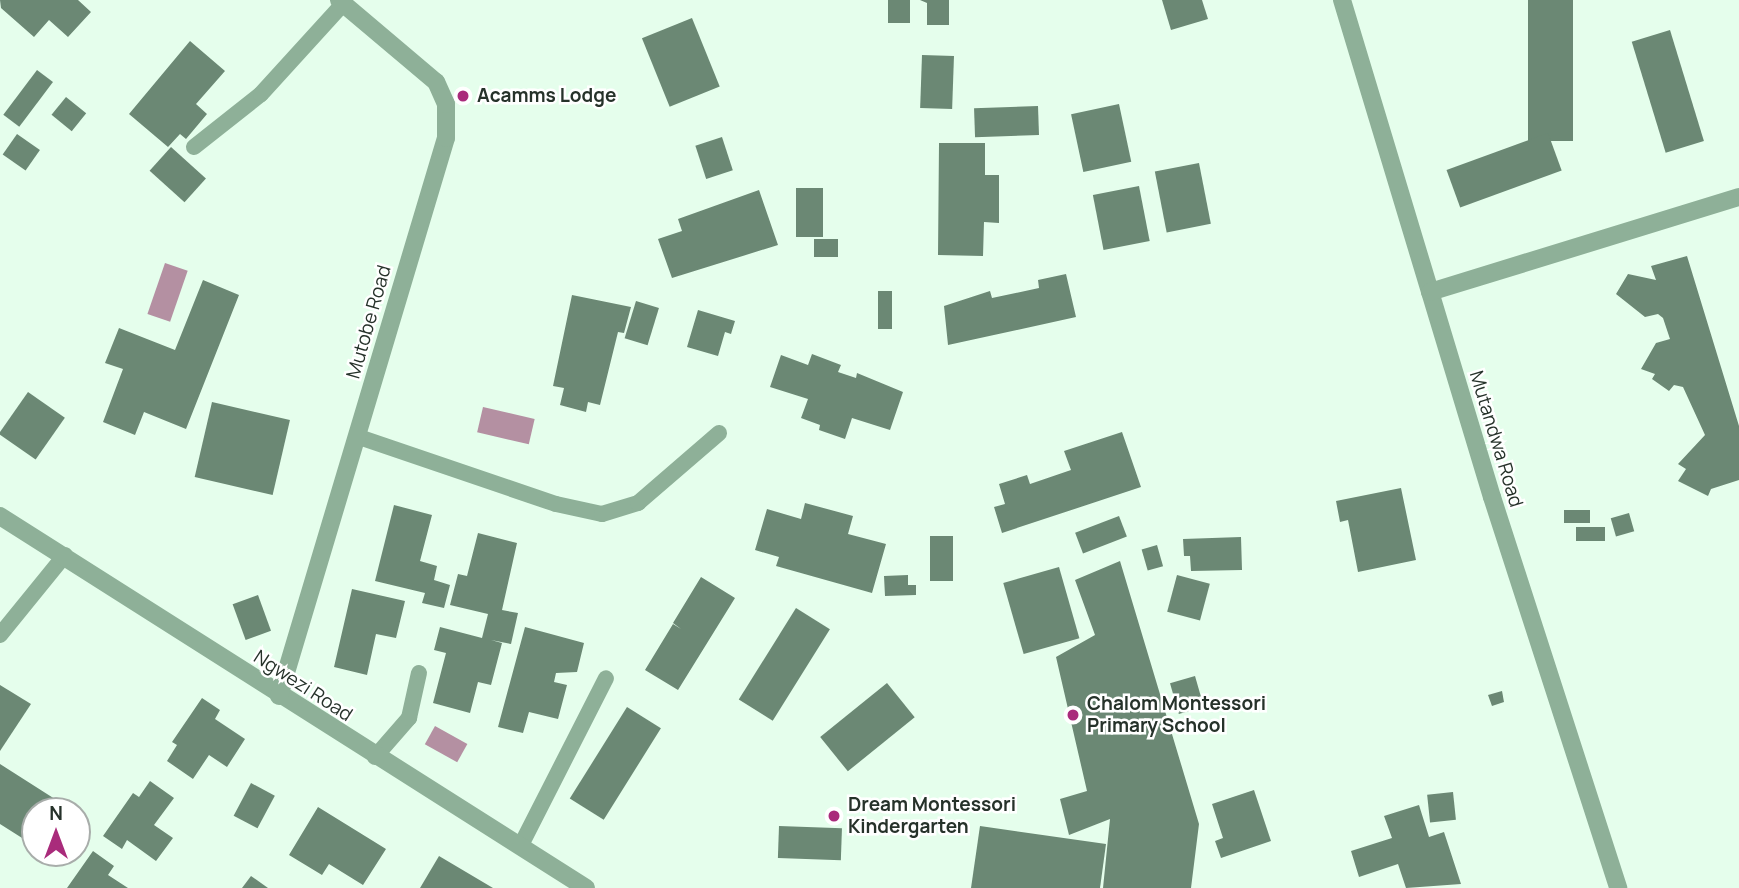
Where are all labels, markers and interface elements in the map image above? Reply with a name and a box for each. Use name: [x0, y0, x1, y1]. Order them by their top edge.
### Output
place label: Acamms Lodge: [477, 85, 616, 107]
marker: Acamms Lodge: [455, 88, 471, 104]
street label: Mutobe Road: [342, 263, 396, 381]
street label: Mutandwa Road: [1464, 368, 1528, 510]
street label: Ngwezi Road: [249, 646, 357, 726]
place label: Chalom Montessori Primary School: [1087, 693, 1266, 737]
marker: Chalom Montessori Primary School: [1065, 707, 1081, 723]
place label: Dream Montessori Kindergarten: [848, 794, 1016, 838]
north arrow: [21, 797, 91, 867]
text: N: [49, 800, 63, 826]
marker: Dream Montessori Kindergarten: [826, 808, 842, 824]

